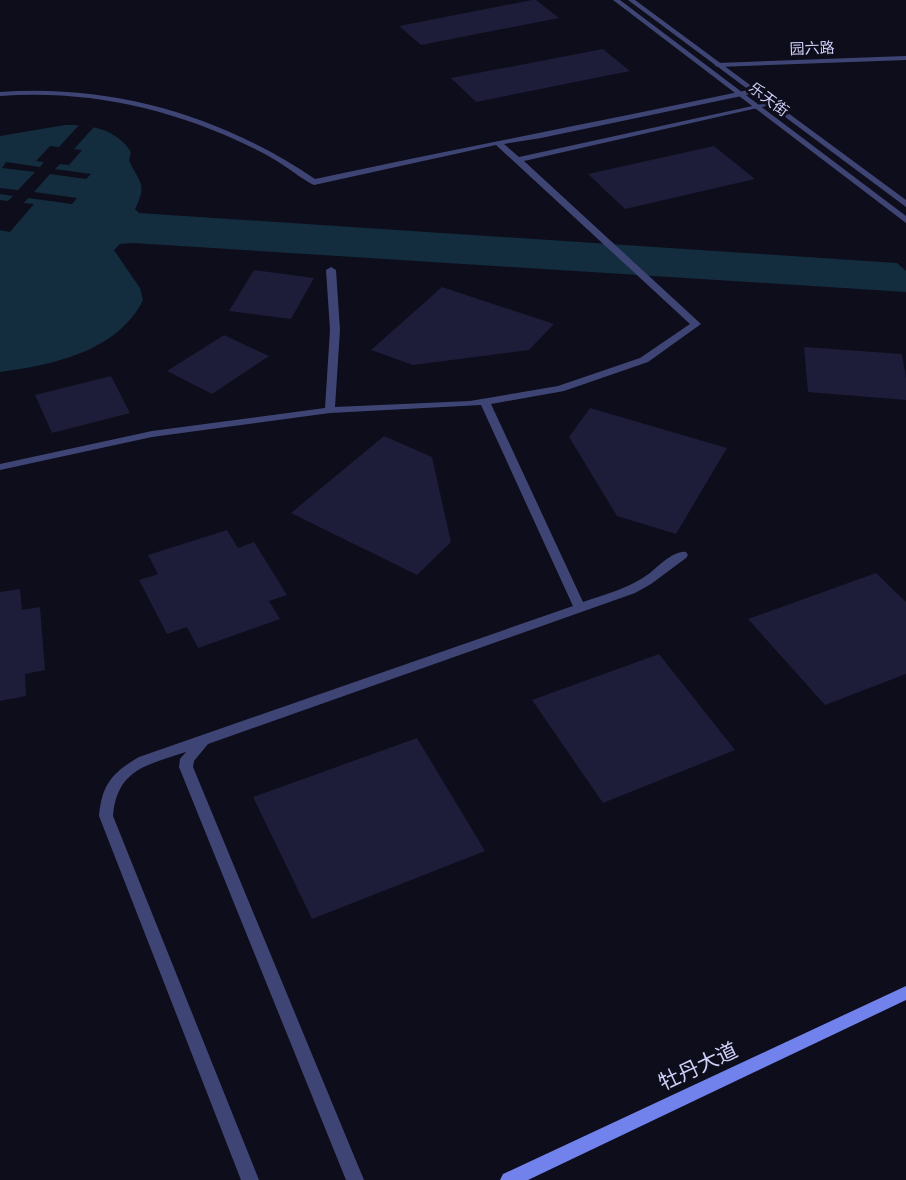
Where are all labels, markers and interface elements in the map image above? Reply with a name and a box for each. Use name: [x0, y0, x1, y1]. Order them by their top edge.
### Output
street label: 园六路: [789, 39, 835, 57]
street label: 乐天街: [746, 79, 792, 119]
street label: 牡丹大道: [655, 1038, 741, 1094]

